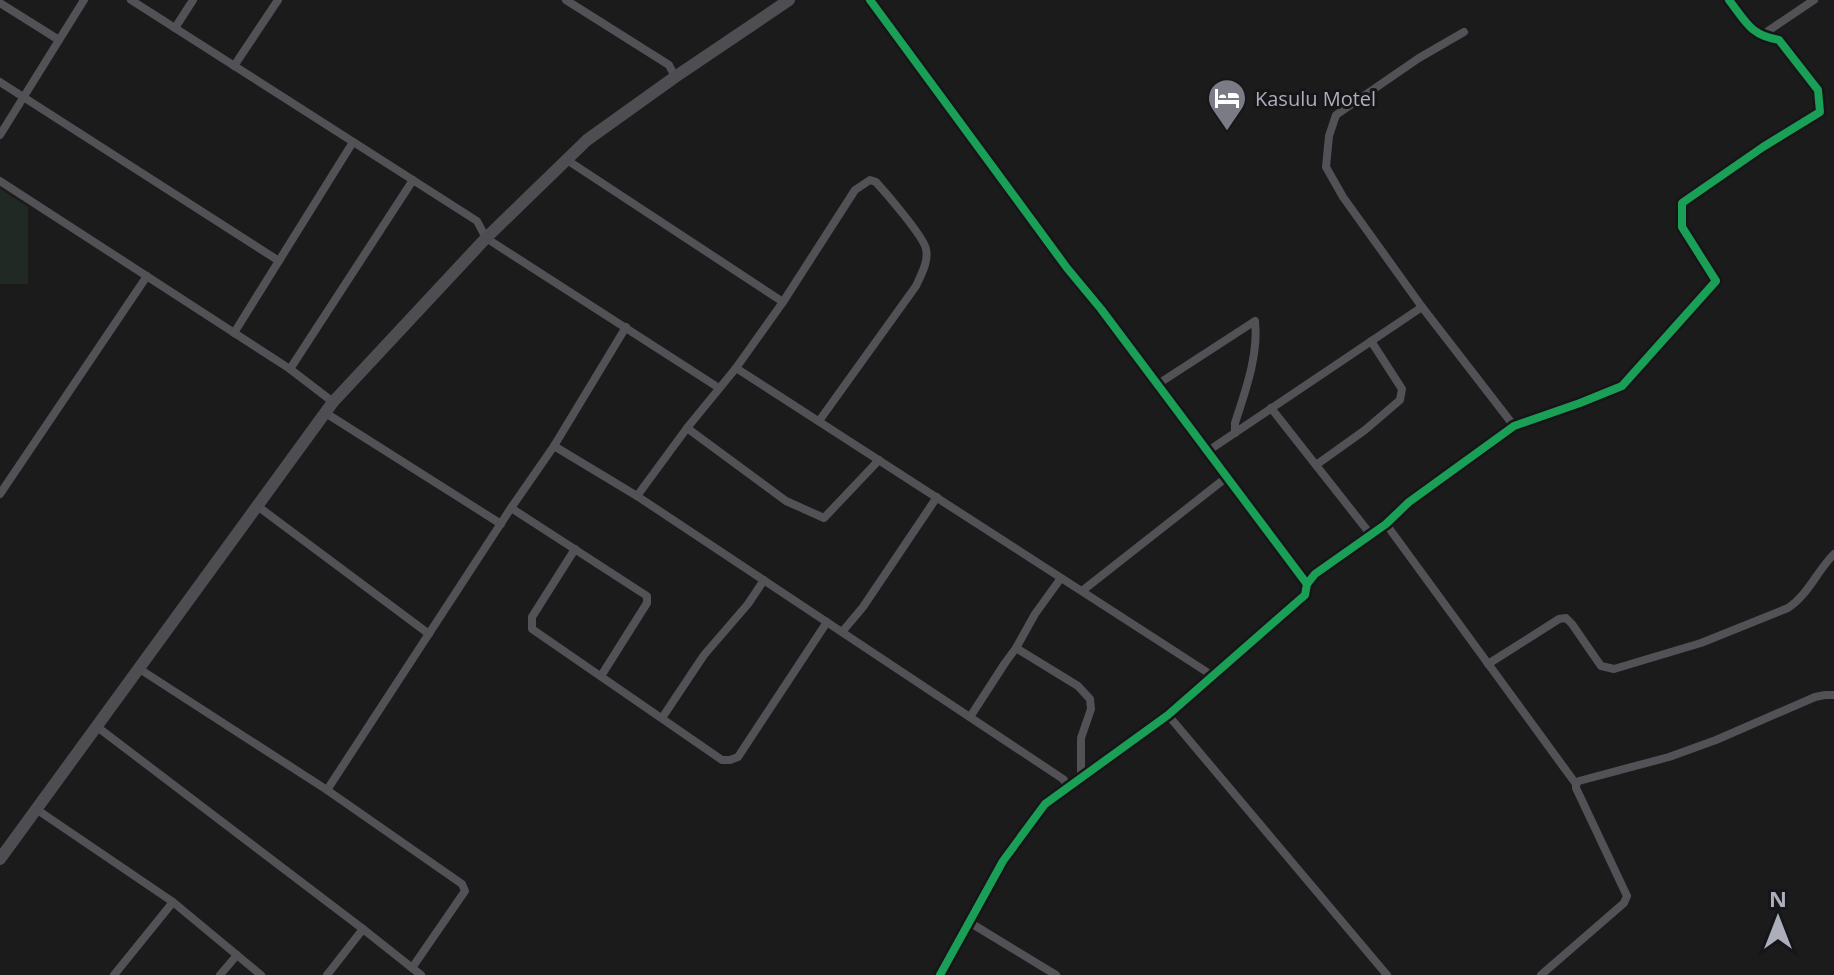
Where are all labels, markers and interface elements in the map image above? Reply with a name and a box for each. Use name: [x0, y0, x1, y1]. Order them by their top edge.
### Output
hotel icon: Kasulu Motel: [1206, 77, 1248, 132]
place label: Kasulu Motel: [1255, 85, 1376, 112]
north arrow: [1738, 879, 1818, 959]
text: N: [1769, 883, 1787, 913]

